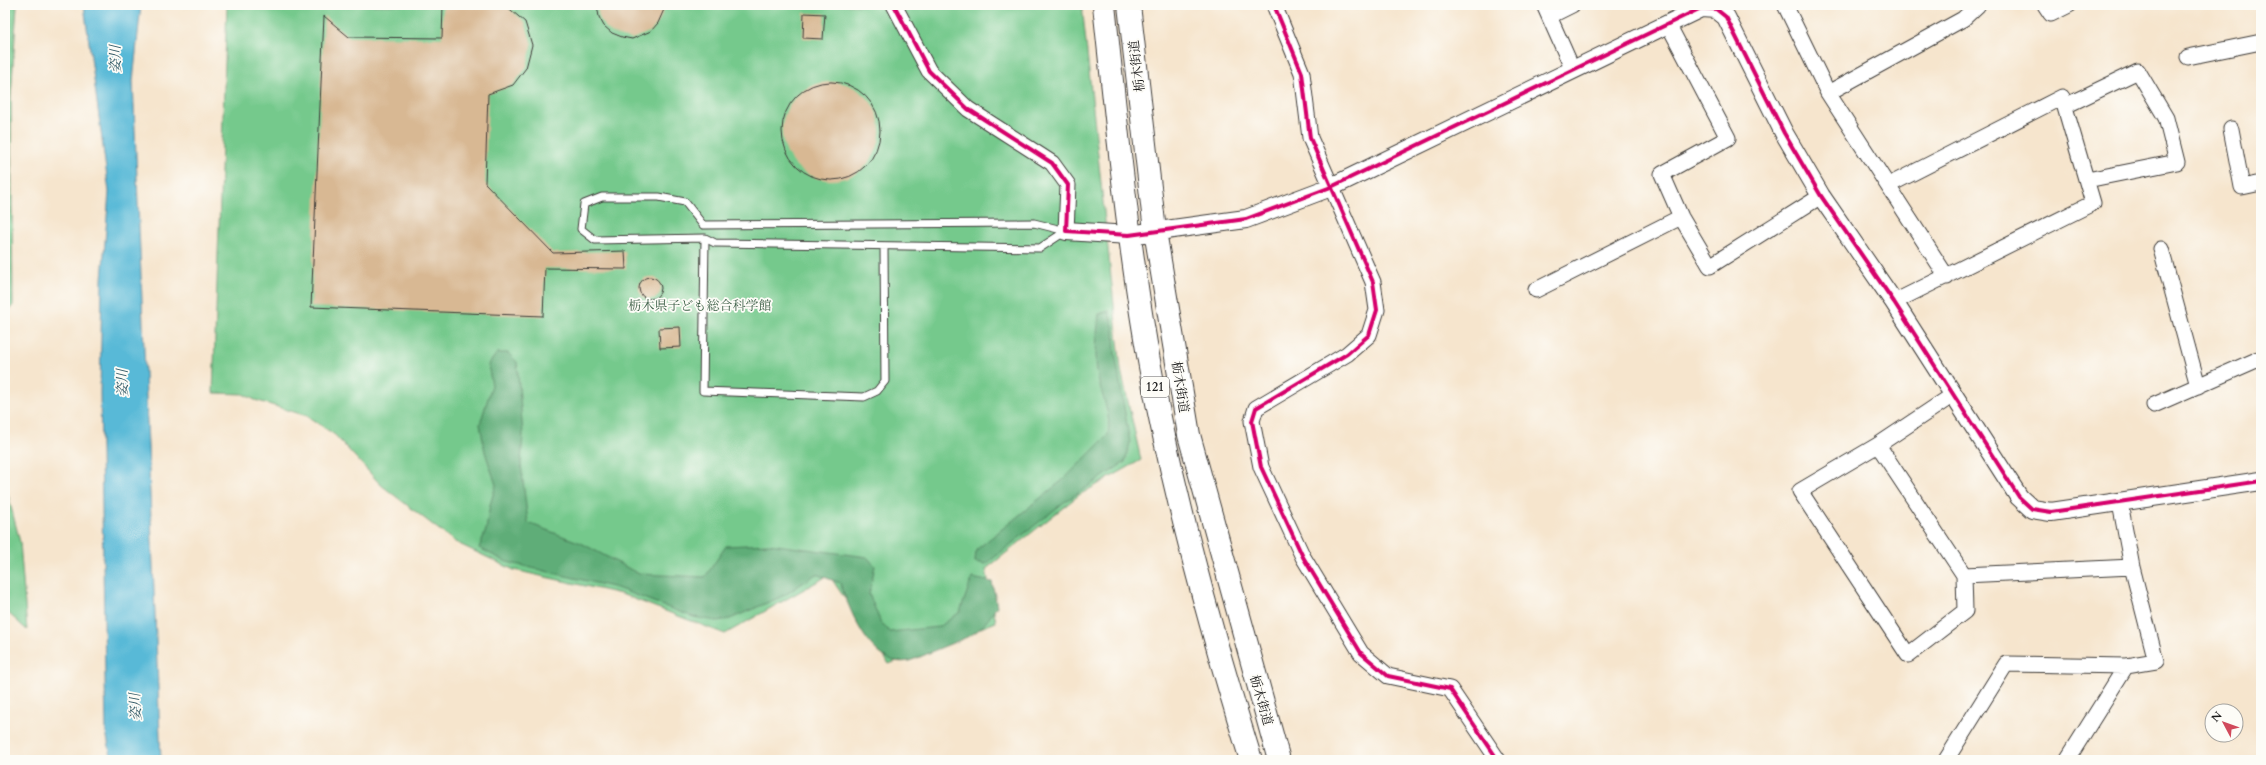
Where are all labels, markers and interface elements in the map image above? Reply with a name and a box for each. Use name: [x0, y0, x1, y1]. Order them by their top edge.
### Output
street label: 栃木街道: [1125, 39, 1149, 93]
water label: 姿川: [106, 43, 125, 73]
park label: 栃木県子ども総合科学館: [628, 297, 772, 315]
street label: 栃木街道: [1167, 360, 1193, 414]
water label: 姿川: [113, 367, 132, 397]
road number: 121: [1141, 377, 1169, 397]
street label: 栃木街道: [1245, 673, 1277, 728]
water label: 姿川: [125, 690, 146, 721]
north arrow: [2204, 703, 2244, 743]
text: N: [2208, 708, 2226, 725]

